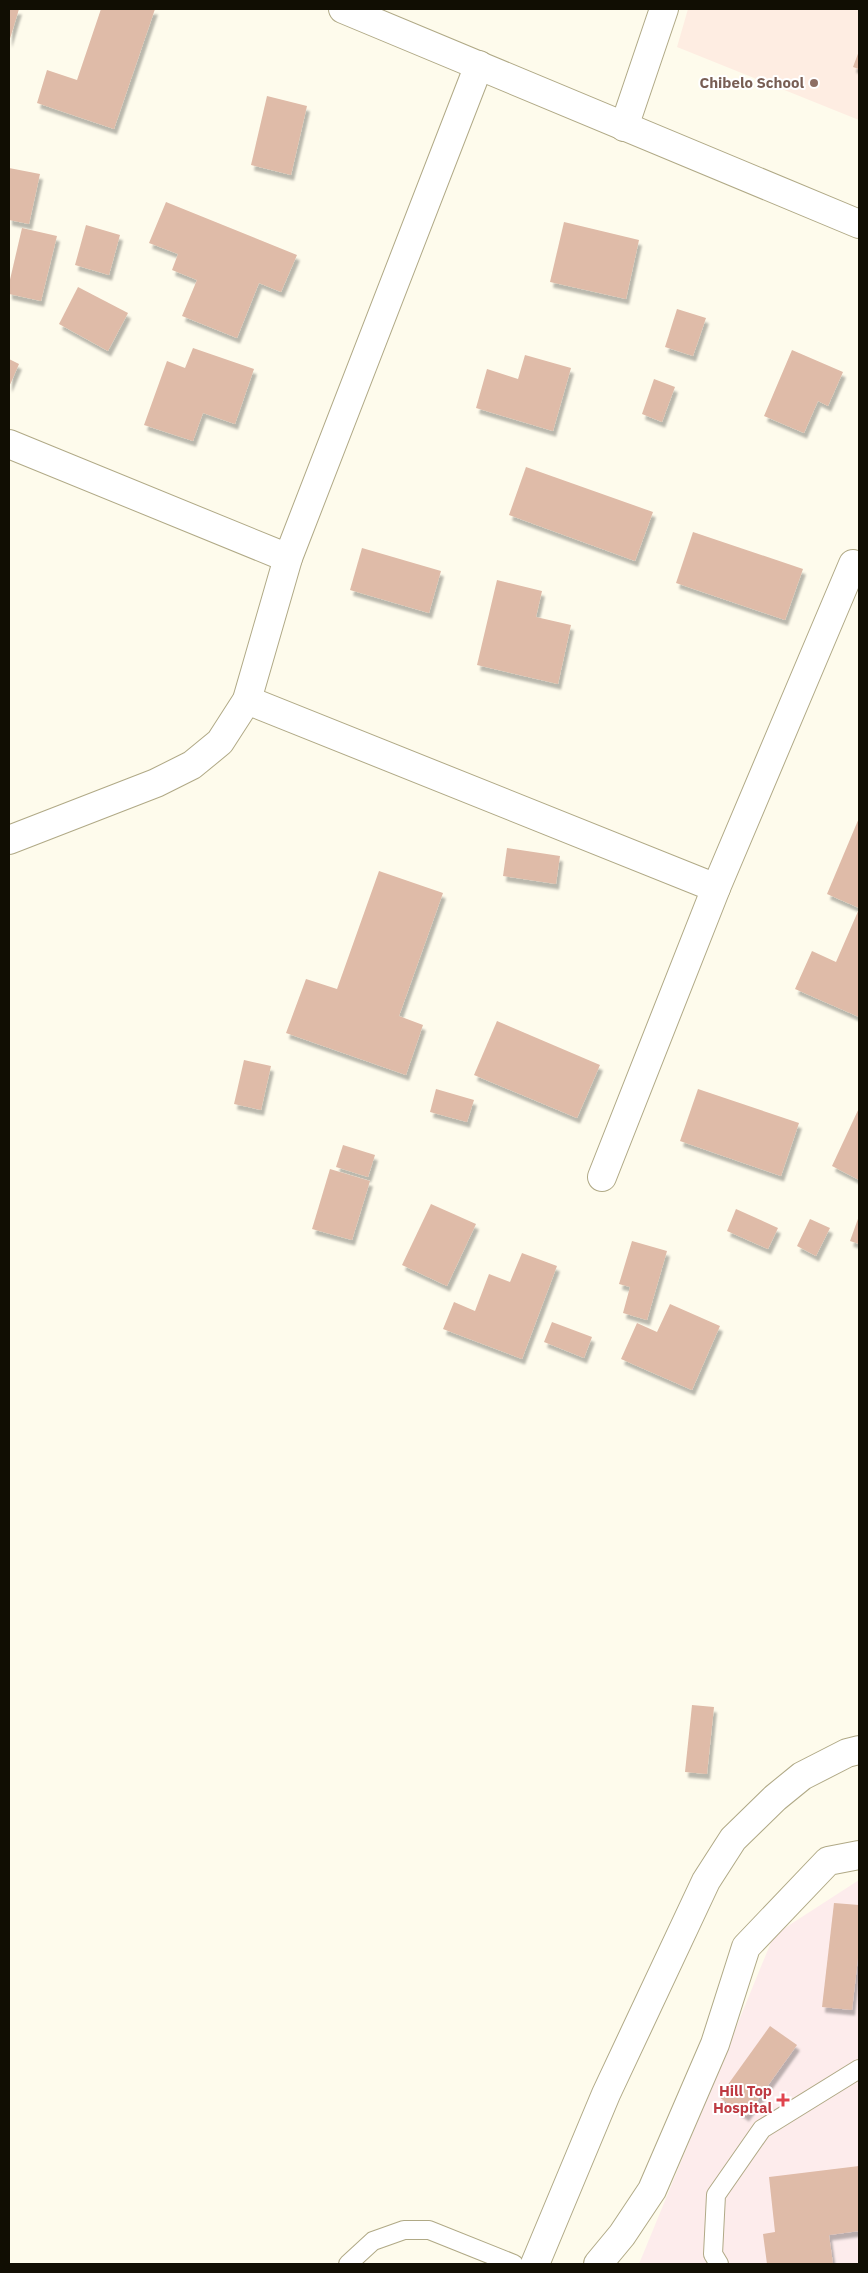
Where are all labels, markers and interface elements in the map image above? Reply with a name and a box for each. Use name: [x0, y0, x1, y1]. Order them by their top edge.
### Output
place label: Chibelo School: [699, 73, 804, 92]
marker: Chibelo School: [808, 77, 820, 89]
place label: Hill Top Hospital: [713, 2081, 772, 2117]
marker: Hill Top Hospital: [776, 2093, 790, 2107]

